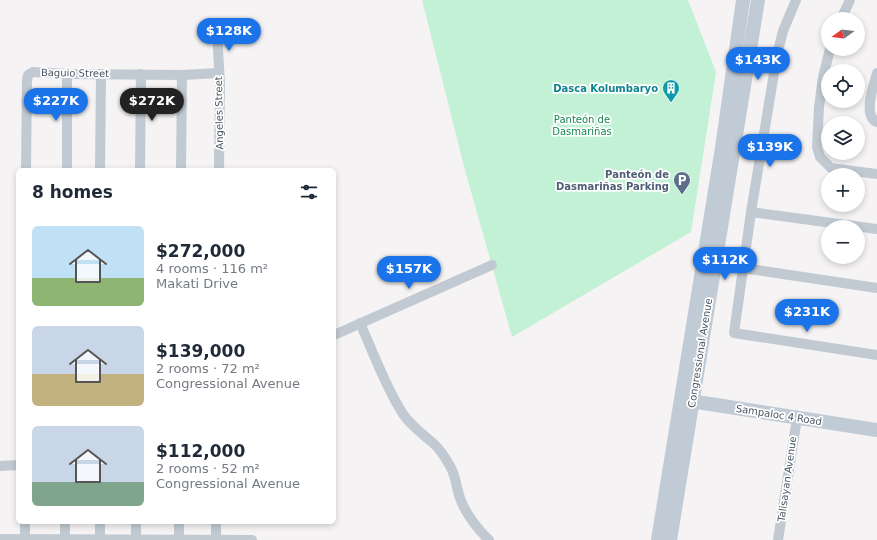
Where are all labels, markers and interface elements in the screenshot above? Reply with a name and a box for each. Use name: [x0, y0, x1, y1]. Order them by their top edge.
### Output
north arrow: [821, 12, 865, 56]
map controls: [821, 12, 865, 264]
pin: $128K: [201, 18, 257, 52]
text: $128K: [206, 23, 252, 38]
pin: $143K: [730, 47, 786, 81]
text: $143K: [735, 52, 781, 67]
button: locate: [821, 64, 865, 108]
street label: Baguio Street: [41, 67, 109, 79]
street label: Angeles Street: [213, 76, 225, 150]
building icon: Dasca Kolumbaryo: [661, 78, 681, 103]
place label: Dasca Kolumbaryo: [553, 83, 658, 94]
pin: $227K: [28, 88, 84, 122]
pin: $272K: [124, 88, 180, 122]
text: $227K: [33, 93, 79, 108]
text: $272K: [129, 93, 175, 108]
park label: Panteón de Dasmariñas: [552, 114, 612, 137]
button: layers: [821, 116, 865, 160]
pin: $139K: [742, 134, 798, 168]
text: $139K: [747, 139, 793, 154]
button: +: [821, 168, 865, 212]
place label: Panteón de Dasmariñas Parking: [556, 169, 669, 192]
parking icon: Panteón de Dasmariñas Parking: [672, 170, 692, 195]
icon: filters: [298, 181, 320, 203]
text: 8 homes: [32, 182, 113, 202]
button: −: [821, 220, 865, 264]
text: $272,000: [156, 241, 245, 261]
icon: home: [64, 242, 112, 290]
pin: $112K: [697, 247, 753, 281]
text: $112K: [702, 252, 748, 267]
pin: $157K: [381, 256, 437, 290]
text: 4 rooms · 116 m²: [156, 261, 268, 276]
text: $157K: [386, 261, 432, 276]
text: Makati Drive: [156, 276, 238, 291]
street label: Congressional Avenue: [686, 297, 714, 409]
pin: $231K: [779, 299, 835, 333]
text: $231K: [784, 304, 830, 319]
text: $139,000: [156, 341, 245, 361]
icon: home: [64, 342, 112, 390]
text: 2 rooms · 72 m²: [156, 361, 260, 376]
text: Congressional Avenue: [156, 376, 300, 391]
street label: Sampaloc 4 Road: [735, 403, 823, 427]
street label: Talisayan Avenue: [775, 436, 798, 523]
text: $112,000: [156, 441, 245, 461]
icon: home: [64, 442, 112, 490]
text: 2 rooms · 52 m²: [156, 461, 260, 476]
text: Congressional Avenue: [156, 476, 300, 491]

